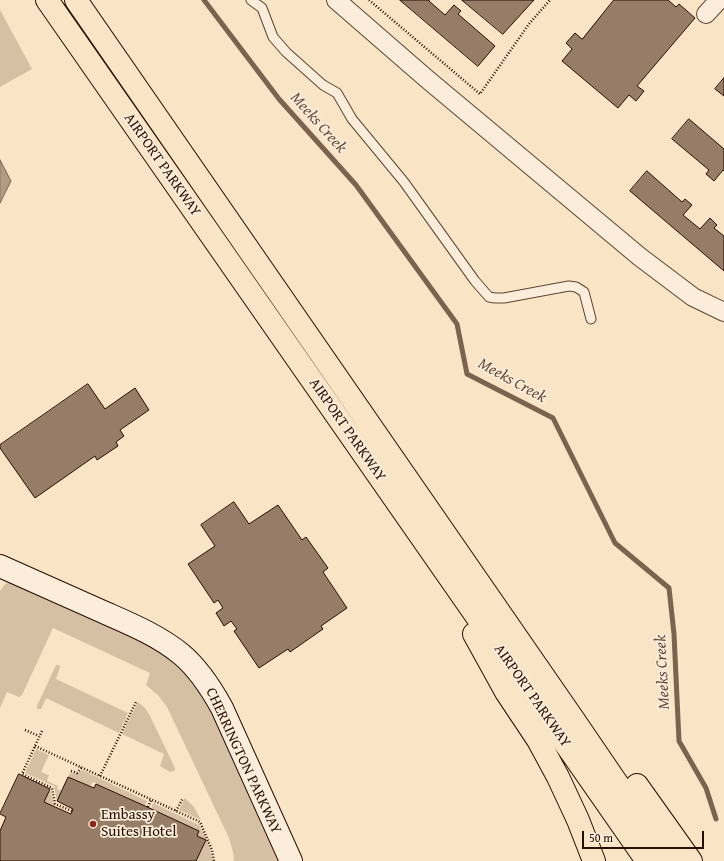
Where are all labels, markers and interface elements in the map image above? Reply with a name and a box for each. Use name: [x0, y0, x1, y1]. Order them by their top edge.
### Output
water label: Meeks Creek: [286, 89, 350, 157]
street label: AIRPORT PARKWAY: [120, 110, 204, 220]
water label: Meeks Creek: [475, 354, 549, 408]
street label: AIRPORT PARKWAY: [305, 375, 389, 485]
water label: Meeks Creek: [651, 634, 675, 710]
street label: AIRPORT PARKWAY: [490, 641, 574, 751]
street label: CHERRINGTON PARKWAY: [201, 685, 285, 837]
place label: Embassy Suites Hotel: [101, 806, 176, 841]
marker: Embassy Suites Hotel: [88, 819, 98, 829]
scale bar: [584, 823, 706, 849]
text: 50 m: [589, 829, 613, 846]

